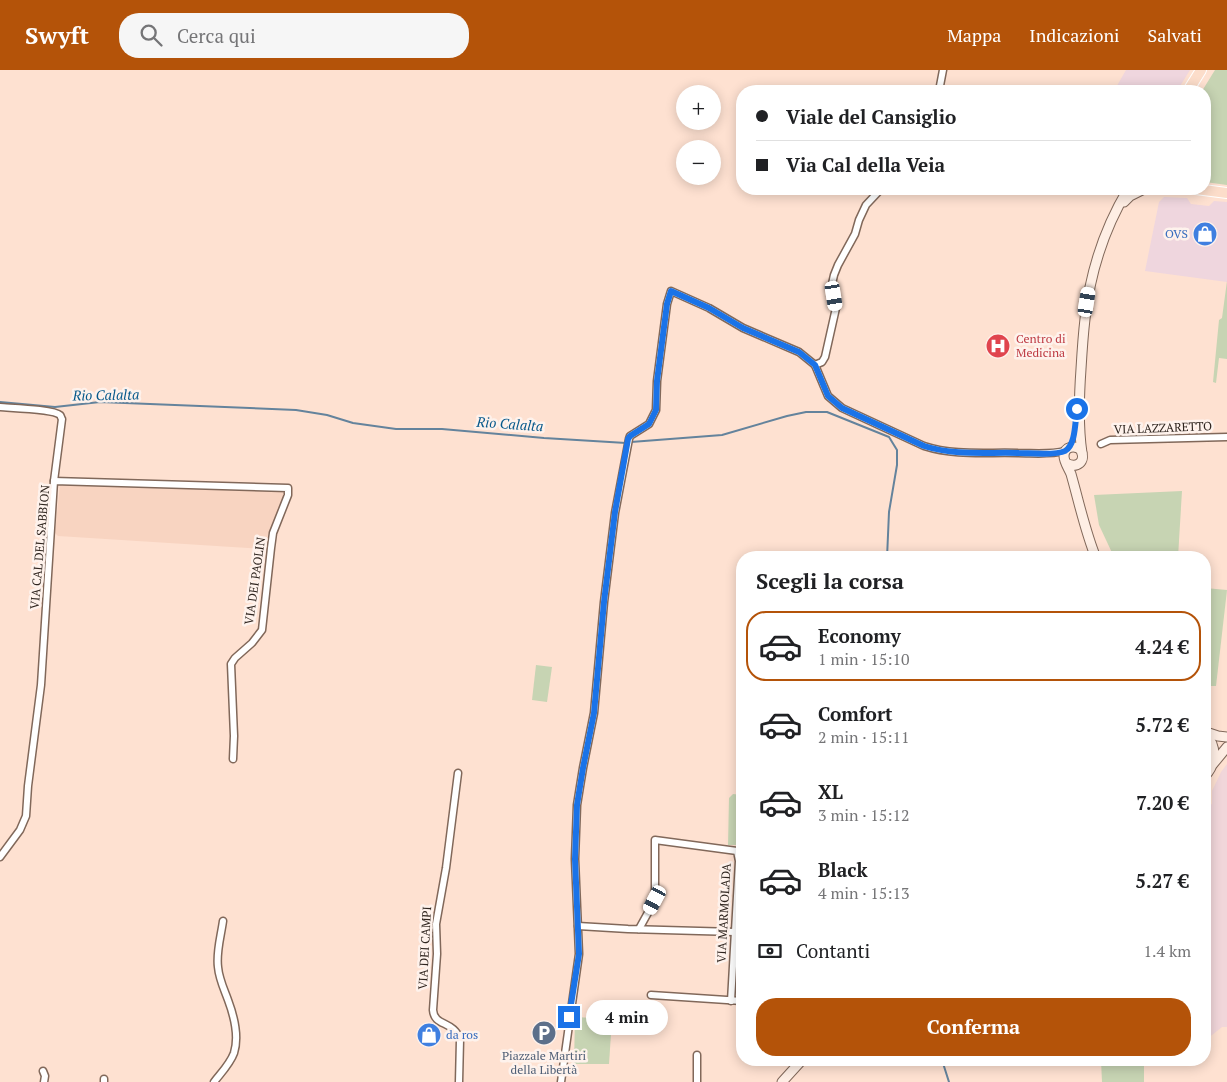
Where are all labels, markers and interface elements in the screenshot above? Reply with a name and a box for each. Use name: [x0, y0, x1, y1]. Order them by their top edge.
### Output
search box: [119, 13, 469, 58]
text: Swyft: [25, 19, 89, 51]
icon: search: [137, 21, 165, 49]
text: Cerca qui: [177, 23, 256, 48]
text: Mappa: [947, 23, 1001, 47]
text: Indicazioni: [1029, 23, 1120, 47]
text: Salvati: [1148, 23, 1202, 47]
map controls: [676, 85, 721, 185]
button: +: [676, 85, 721, 130]
text: Viale del Cansiglio: [786, 104, 956, 129]
button: −: [676, 140, 721, 185]
text: Via Cal della Veia: [786, 152, 945, 177]
shop icon: OVS: [1192, 221, 1218, 247]
place label: OVS: [1165, 226, 1188, 241]
car: [824, 280, 843, 312]
car: [1077, 286, 1096, 318]
place label: Centro di Medicina: [1016, 331, 1066, 360]
hospital icon: Centro di Medicina: [985, 333, 1011, 359]
water label: Rio Calalta: [71, 384, 140, 405]
route start: [1066, 398, 1088, 420]
water label: Rio Calalta: [475, 412, 544, 435]
street label: VIA LAZZARETTO: [1114, 418, 1212, 437]
street label: VIA CAL DEL SABBION: [27, 484, 52, 610]
street label: VIA DEI PAOLIN: [241, 536, 268, 626]
text: Scegli la corsa: [756, 566, 904, 595]
text: Economy: [818, 623, 901, 648]
icon: car: [758, 624, 803, 669]
text: 4.24 €: [1135, 634, 1189, 659]
text: 1 min · 15:10: [818, 648, 910, 670]
text: Comfort: [818, 701, 893, 726]
icon: car: [758, 702, 803, 747]
text: 5.72 €: [1135, 712, 1189, 737]
text: 2 min · 15:11: [818, 726, 910, 748]
text: XL: [818, 779, 843, 804]
icon: car: [758, 780, 803, 825]
text: 7.20 €: [1136, 790, 1189, 815]
text: 3 min · 15:12: [818, 804, 910, 826]
text: Black: [818, 857, 868, 882]
icon: car: [758, 858, 803, 903]
street label: VIA MARMOLADA: [713, 862, 734, 963]
text: 5.27 €: [1135, 868, 1189, 893]
text: 4 min · 15:13: [818, 882, 910, 904]
car: [641, 883, 668, 917]
street label: VIA DEI CAMPI: [415, 906, 434, 990]
icon: cash: [756, 937, 784, 965]
text: Contanti: [796, 938, 870, 963]
text: 1.4 km: [1144, 940, 1191, 962]
button: Conferma: [756, 998, 1191, 1056]
callout: 4 min: [586, 1000, 669, 1034]
route end: [558, 1006, 580, 1028]
text: 4 min: [605, 1006, 649, 1028]
parking icon: Piazzale Martiri della Libertà: [531, 1020, 557, 1046]
shop icon: da ros: [416, 1022, 442, 1048]
place label: da ros: [446, 1027, 478, 1042]
place label: Piazzale Martiri della Libertà: [502, 1048, 587, 1077]

